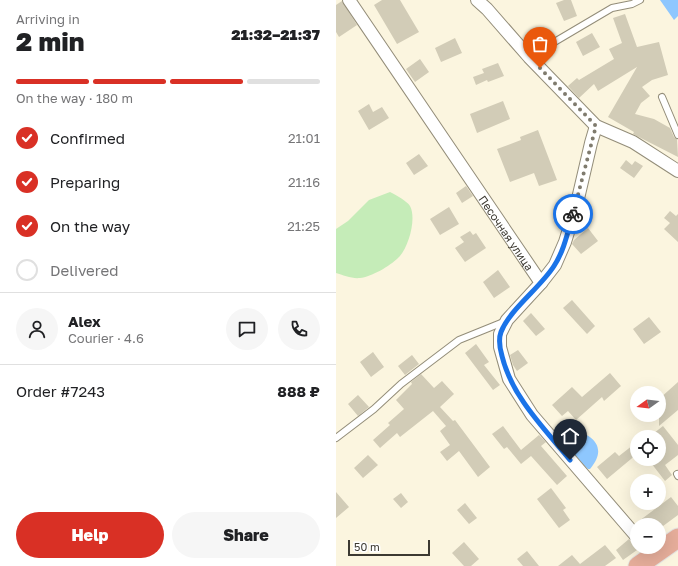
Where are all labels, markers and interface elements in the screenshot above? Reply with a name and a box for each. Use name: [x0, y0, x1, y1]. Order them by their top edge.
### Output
text: Arriving in: [16, 11, 80, 27]
text: 21:32–21:37: [231, 25, 320, 43]
text: 2 min: [16, 26, 84, 57]
pin: [523, 27, 557, 68]
icon: bag: [529, 33, 551, 55]
text: On the way · 180 m: [16, 90, 133, 106]
icon: check: [16, 127, 38, 149]
text: Confirmed: [50, 129, 125, 147]
text: 21:01: [288, 130, 320, 146]
icon: check: [16, 171, 38, 193]
text: Preparing: [50, 173, 120, 191]
text: 21:16: [288, 174, 320, 190]
street label: Песочная улица: [477, 193, 537, 272]
courier: [553, 194, 593, 234]
icon: bike: [562, 203, 584, 225]
icon: check: [16, 215, 38, 237]
text: On the way: [50, 217, 130, 235]
text: 21:25: [287, 218, 320, 234]
text: Delivered: [50, 261, 118, 279]
button: person: [16, 308, 58, 350]
button: chat: [226, 308, 268, 350]
button: phone: [278, 308, 320, 350]
text: Alex: [68, 312, 101, 330]
text: Courier · 4.6: [68, 330, 144, 346]
text: Order #7243: [16, 382, 105, 400]
text: 888 ₽: [277, 382, 320, 400]
north arrow: [630, 386, 666, 422]
map controls: [630, 386, 666, 554]
pin: [553, 419, 587, 460]
icon: home: [559, 425, 581, 447]
button: locate: [630, 430, 666, 466]
button: +: [630, 474, 666, 510]
button: Help: [16, 512, 164, 558]
button: Share: [172, 512, 320, 558]
button: −: [630, 518, 666, 554]
scale bar: [348, 538, 430, 557]
text: 50 m: [354, 540, 380, 553]

